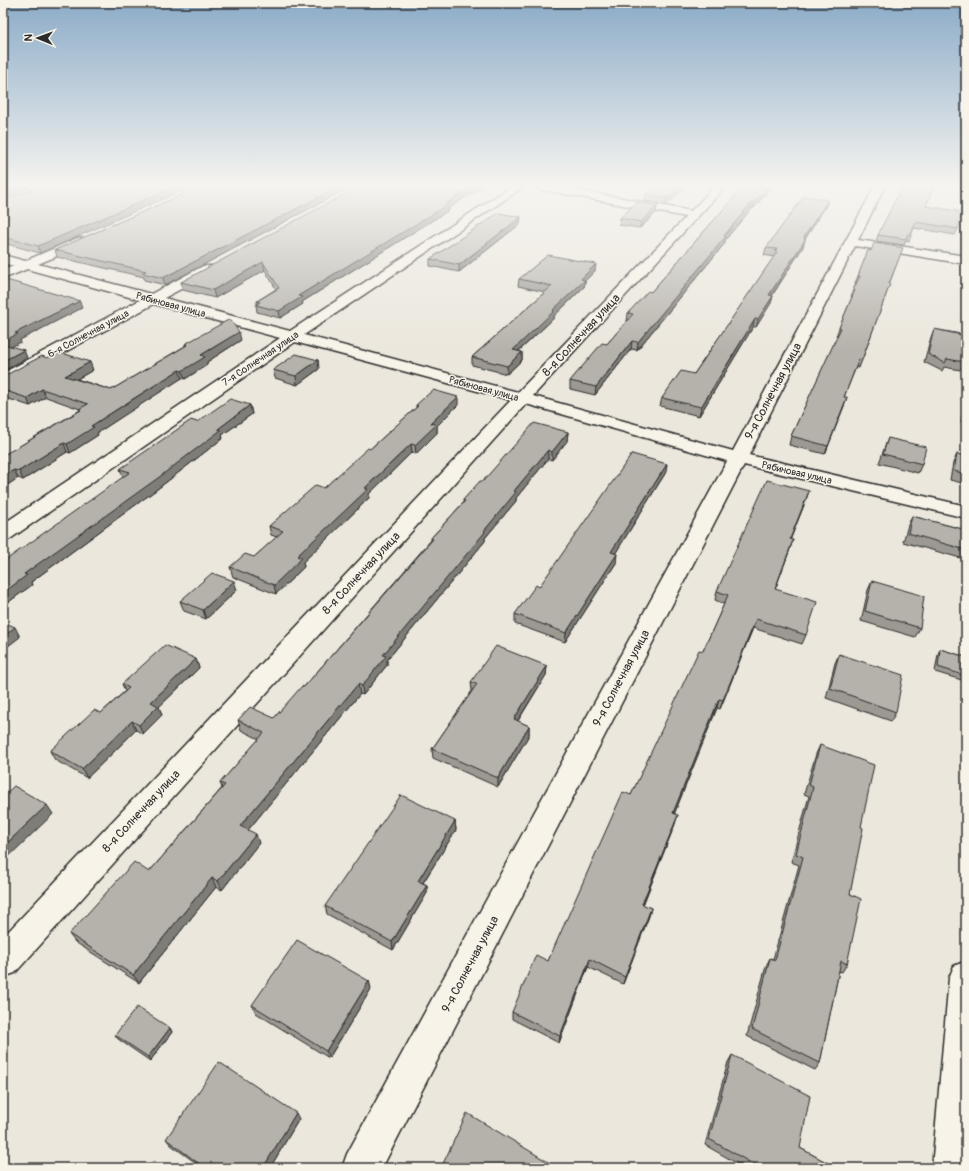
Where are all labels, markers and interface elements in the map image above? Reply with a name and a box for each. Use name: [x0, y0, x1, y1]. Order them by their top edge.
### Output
north arrow: [18, 18, 58, 58]
text: N: [22, 33, 35, 42]
street label: Рябиновая улица: [135, 290, 207, 320]
street label: 8-я Солнечная улица: [539, 291, 624, 380]
street label: 6-я Солнечная улица: [46, 307, 131, 360]
street label: 7-я Солнечная улица: [220, 329, 301, 389]
street label: 9-я Солнечная улица: [742, 340, 805, 442]
street label: Рябиновая улица: [448, 374, 520, 404]
street label: Рябиновая улица: [761, 459, 833, 487]
street label: 8-я Солнечная улица: [319, 529, 404, 618]
street label: 9-я Солнечная улица: [590, 627, 653, 729]
street label: 8-я Солнечная улица: [99, 767, 184, 856]
street label: 9-я Солнечная улица: [439, 913, 502, 1015]

